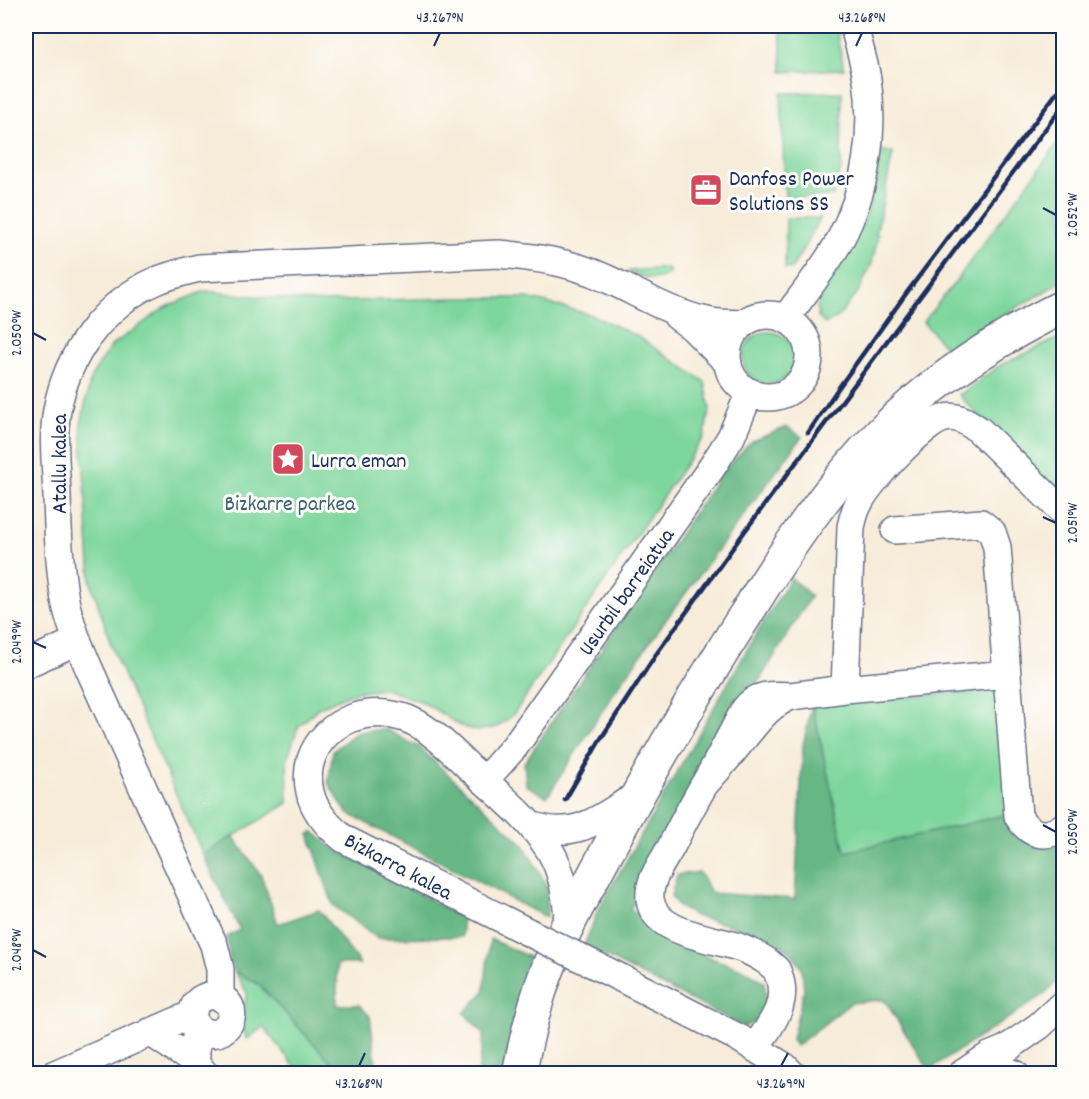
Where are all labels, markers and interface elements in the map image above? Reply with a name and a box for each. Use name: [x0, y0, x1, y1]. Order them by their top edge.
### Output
text: 43.267°N: [416, 8, 464, 30]
text: 43.268°N: [838, 8, 886, 30]
place label: Danfoss Power Solutions SS: [729, 165, 855, 221]
office icon: Danfoss Power Solutions SS: [688, 172, 724, 208]
text: 2.052°W: [1063, 193, 1085, 237]
text: 2.050°W: [7, 310, 29, 356]
street label: Atallu kalea: [46, 413, 77, 514]
place icon: Lurra eman: [270, 441, 306, 477]
place label: Lurra eman: [311, 447, 406, 478]
park label: Bizkarre parkea: [225, 490, 356, 521]
text: 2.051°W: [1063, 502, 1085, 543]
street label: Usurbil barreiatua: [572, 522, 684, 663]
text: 2.049°W: [7, 620, 29, 664]
text: 2.050°W: [1063, 809, 1085, 855]
street label: Bizkarra kalea: [338, 827, 458, 910]
text: 2.048°W: [7, 928, 29, 971]
text: 43.268°N: [335, 1074, 383, 1096]
text: 43.269°N: [757, 1074, 805, 1096]

